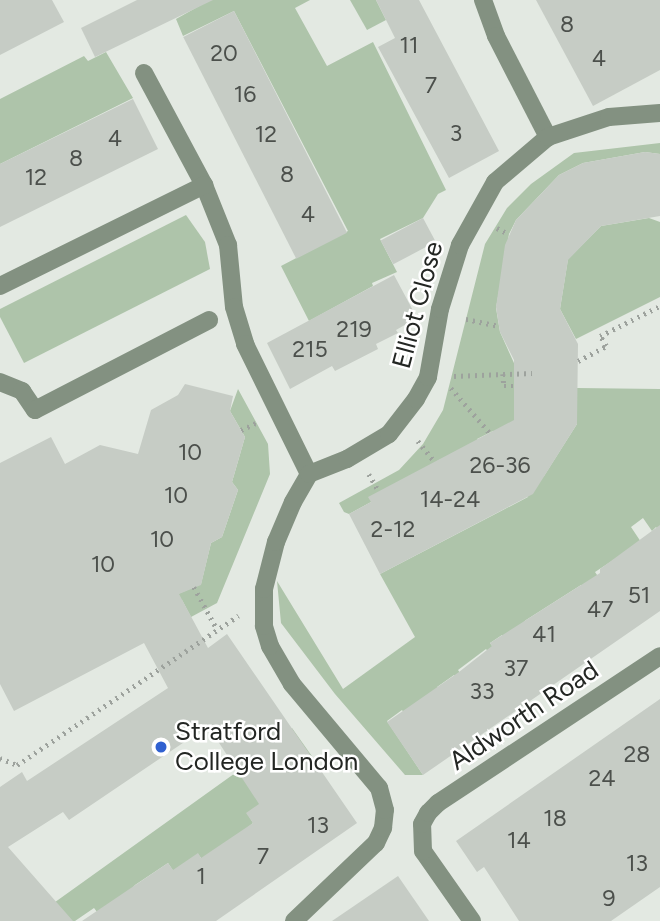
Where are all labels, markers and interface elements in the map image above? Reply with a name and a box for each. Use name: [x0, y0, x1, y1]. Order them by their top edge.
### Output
house number: 8: [560, 10, 574, 38]
house number: 11: [400, 31, 418, 59]
house number: 20: [210, 39, 238, 67]
house number: 4: [592, 44, 606, 72]
house number: 7: [425, 71, 437, 99]
house number: 16: [234, 80, 256, 108]
house number: 3: [450, 119, 462, 147]
house number: 12: [255, 120, 277, 148]
house number: 4: [108, 124, 122, 152]
house number: 8: [69, 144, 83, 172]
house number: 8: [280, 160, 294, 188]
house number: 12: [25, 163, 47, 191]
house number: 4: [301, 200, 315, 228]
street label: Elliot Close: [386, 238, 450, 372]
house number: 219: [336, 315, 372, 343]
house number: 215: [292, 335, 328, 363]
house number: 10: [178, 438, 202, 466]
house number: 26-36: [470, 451, 530, 479]
house number: 10: [164, 481, 188, 509]
house number: 14-24: [420, 485, 480, 513]
house number: 2-12: [371, 515, 415, 543]
house number: 10: [150, 525, 174, 553]
house number: 10: [91, 550, 115, 578]
house number: 51: [628, 581, 650, 609]
house number: 47: [587, 595, 613, 623]
house number: 41: [532, 620, 556, 648]
house number: 37: [504, 654, 528, 682]
street label: Aldworth Road: [444, 655, 604, 777]
house number: 33: [469, 677, 495, 705]
place label: Stratford College London: [175, 716, 358, 778]
marker: Stratford College London: [153, 739, 169, 755]
house number: 28: [624, 740, 650, 768]
house number: 24: [588, 764, 616, 792]
house number: 18: [543, 804, 567, 832]
house number: 13: [307, 811, 329, 839]
house number: 14: [507, 826, 531, 854]
house number: 7: [257, 842, 269, 870]
house number: 13: [626, 849, 648, 877]
house number: 1: [196, 862, 206, 890]
house number: 9: [602, 884, 616, 912]

